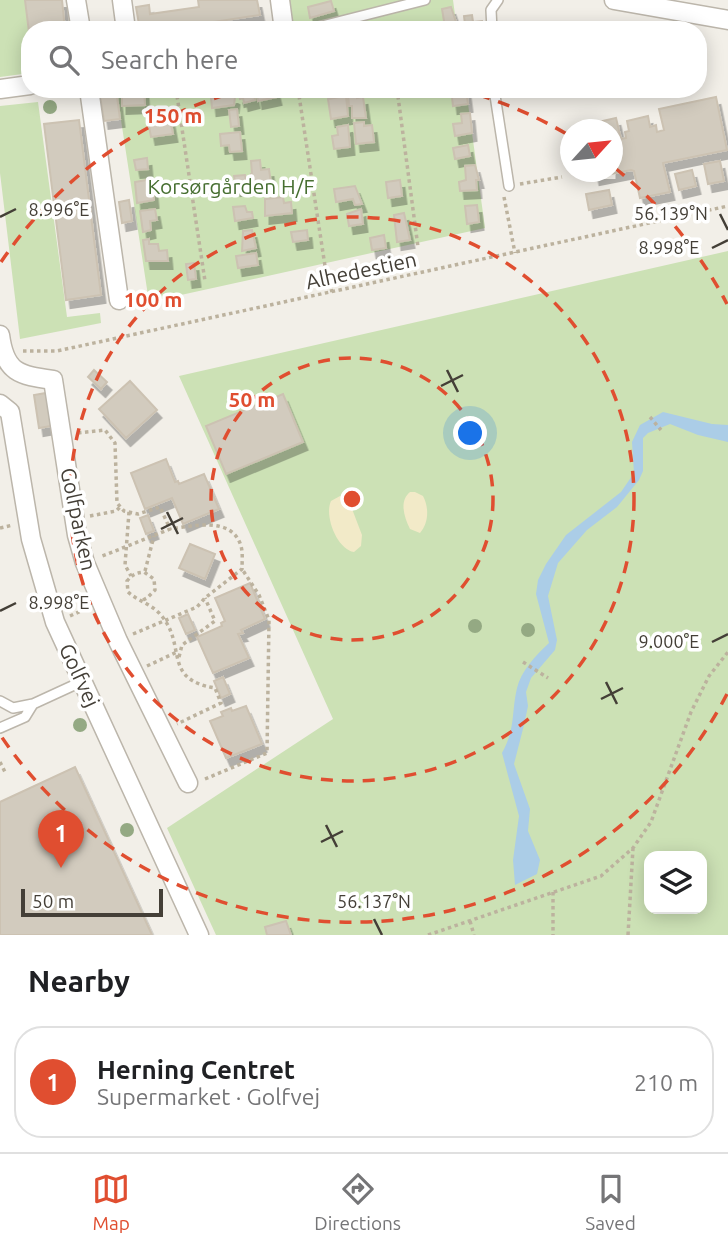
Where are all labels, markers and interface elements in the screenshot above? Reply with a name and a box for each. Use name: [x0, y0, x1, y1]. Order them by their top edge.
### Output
search box: [21, 21, 707, 98]
icon: search: [45, 41, 83, 79]
text: Search here: [101, 45, 238, 74]
text: 150 m: [144, 103, 202, 127]
north arrow: [560, 119, 623, 182]
park label: Korsørgården H/F: [148, 174, 315, 198]
text: 8.996°E: [29, 199, 89, 219]
text: 56.139°N: [634, 203, 708, 223]
text: 8.998°E: [639, 237, 699, 257]
street label: Alhedestien: [303, 247, 419, 293]
text: 100 m: [124, 287, 182, 311]
text: 50 m: [229, 387, 275, 411]
your location: [453, 416, 487, 450]
street label: Golfparken: [56, 465, 102, 573]
centre of rings: [340, 487, 364, 511]
text: 8.998°E: [29, 592, 89, 612]
text: 9.000°E: [639, 631, 699, 651]
street label: Golfvej: [55, 640, 105, 710]
pin: 1: [38, 810, 84, 868]
map controls: [644, 851, 707, 914]
button: layers: [644, 851, 707, 914]
scale bar: [21, 886, 163, 918]
text: 50 m: [32, 890, 74, 912]
text: 56.137°N: [337, 891, 411, 911]
text: Nearby: [28, 964, 130, 998]
text: Herning Centret: [97, 1055, 295, 1084]
text: 1: [47, 1070, 59, 1095]
text: 210 m: [634, 1070, 698, 1095]
text: Supermarket · Golfvej: [97, 1084, 320, 1109]
tab: Map: [92, 1170, 130, 1234]
tab: Directions: [314, 1170, 401, 1234]
tab: Saved: [585, 1170, 636, 1234]

